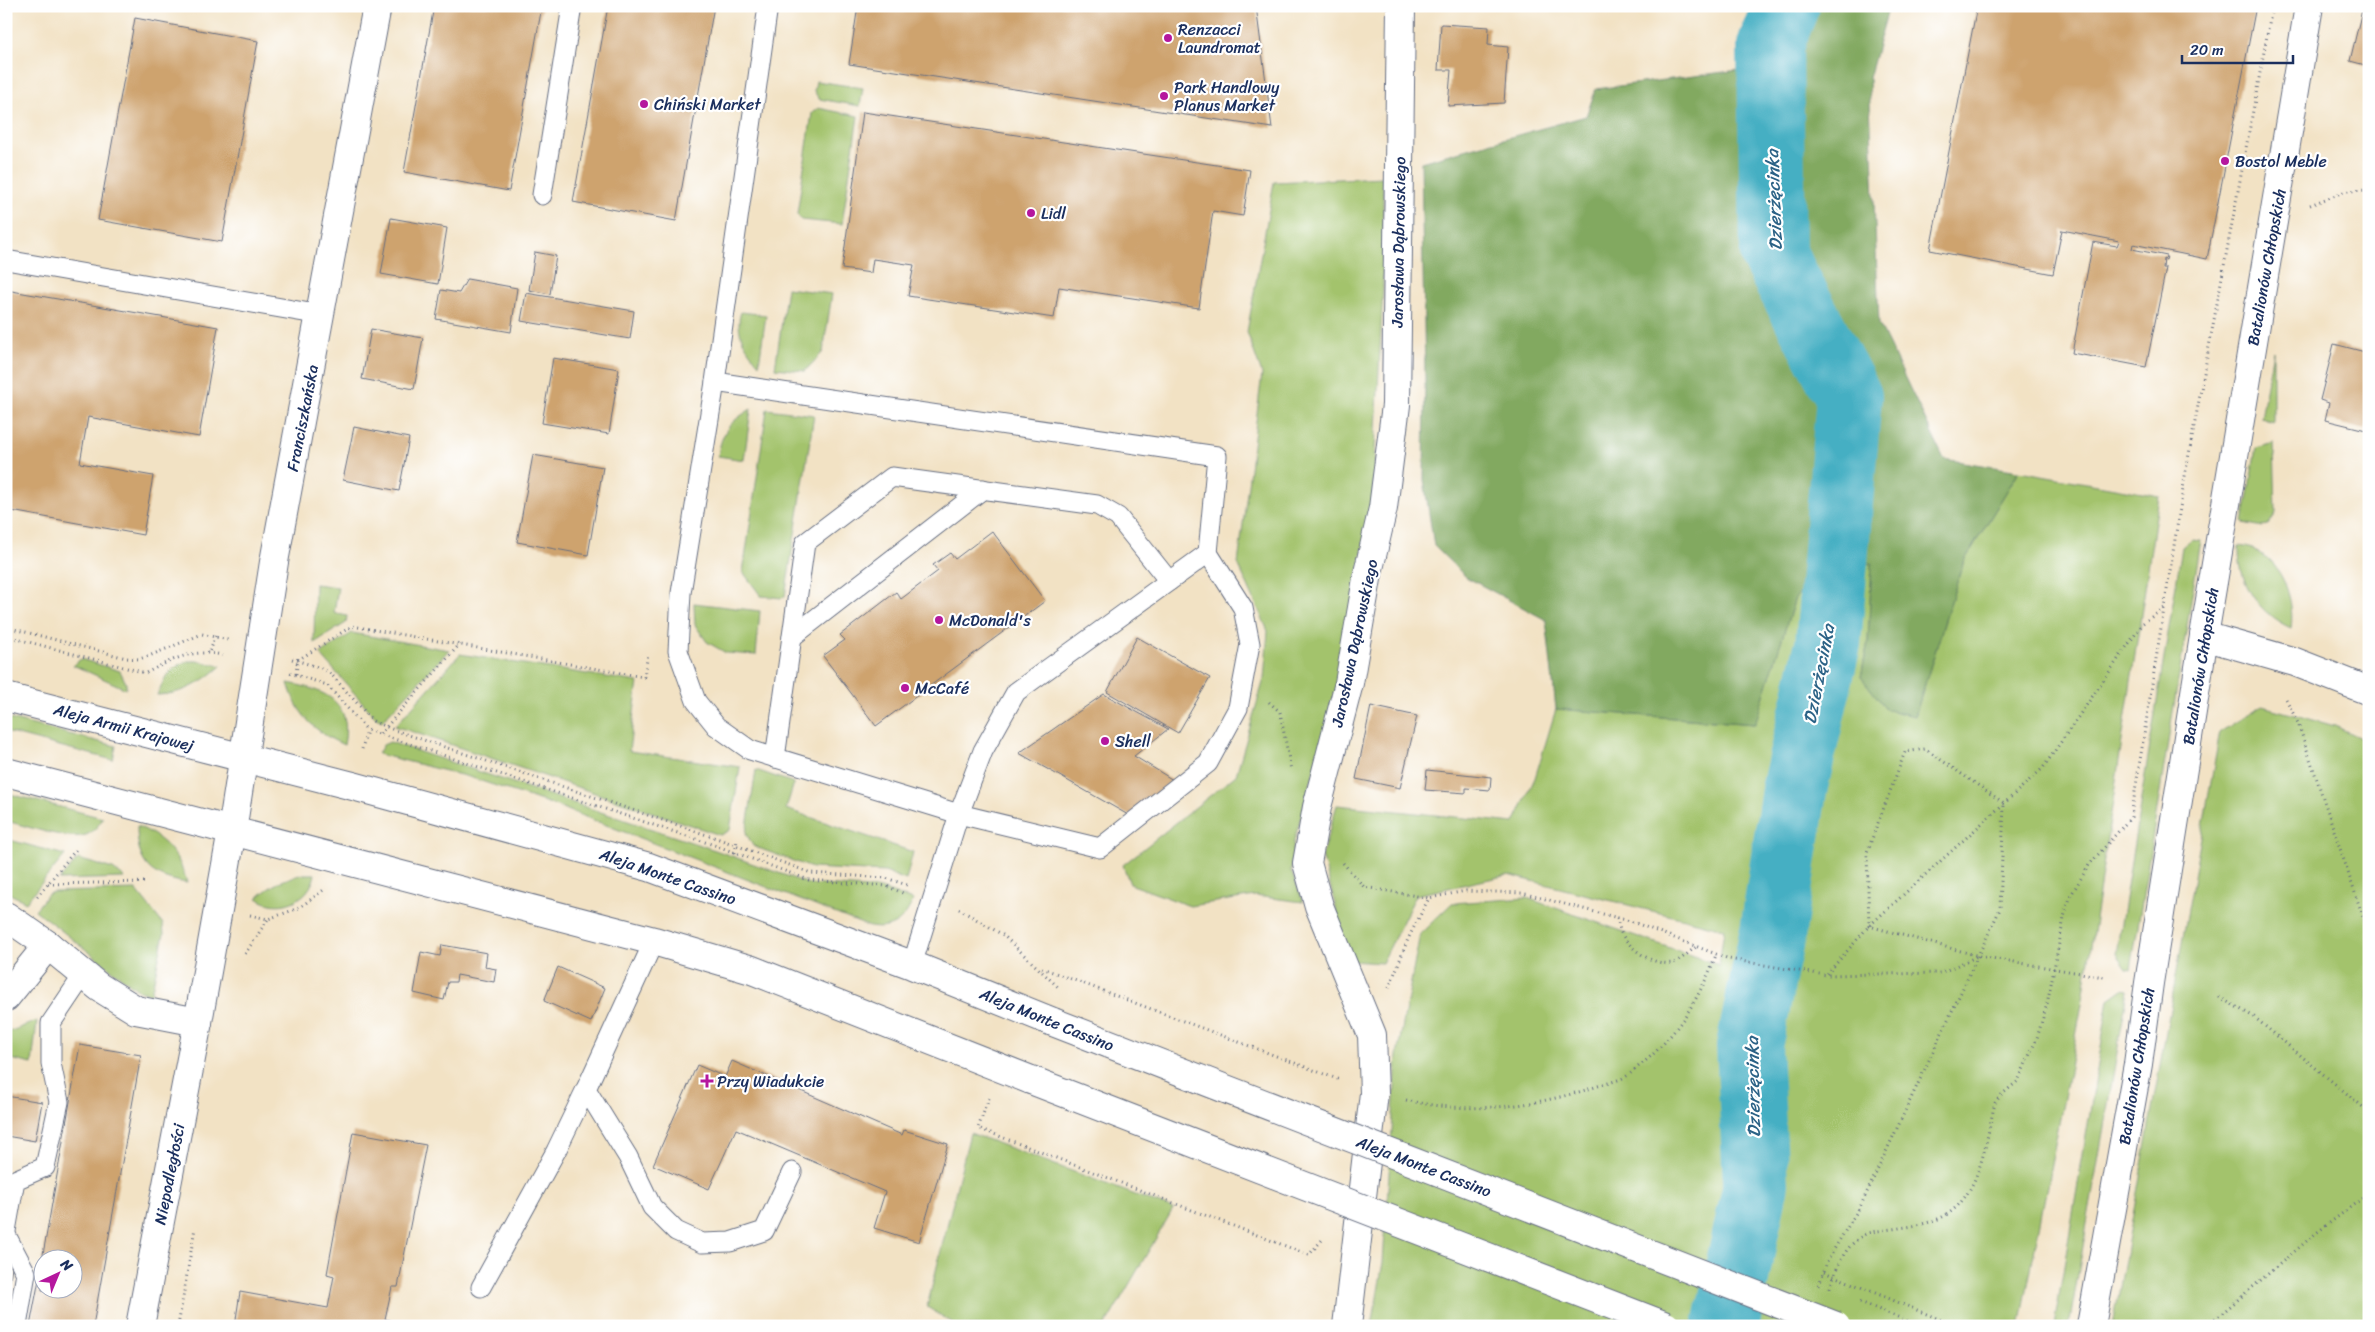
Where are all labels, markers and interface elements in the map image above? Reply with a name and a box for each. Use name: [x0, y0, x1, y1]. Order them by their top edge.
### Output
place label: Renzacci Laundromat: [1178, 15, 1261, 62]
marker: Renzacci Laundromat: [1162, 32, 1174, 44]
scale bar: [2182, 32, 2294, 64]
text: 20 m: [2190, 37, 2224, 63]
place label: Park Handlowy Planus Market: [1174, 73, 1280, 120]
place label: Chiński Market: [654, 90, 761, 119]
marker: Park Handlowy Planus Market: [1158, 90, 1170, 102]
marker: Chiński Market: [638, 98, 650, 110]
water label: Dzierżęcinka: [1756, 147, 1792, 251]
place label: Bostol Meble: [2235, 147, 2327, 176]
marker: Bostol Meble: [2219, 155, 2231, 167]
street label: Jarosława Dąbrowskiego: [1382, 156, 1414, 329]
street label: Batalionów Chłopskich: [2238, 186, 2295, 348]
place label: Lidl: [1041, 199, 1066, 228]
marker: Lidl: [1025, 207, 1037, 219]
street label: Franciszkańska: [278, 362, 327, 474]
street label: Jarosława Dąbrowskiego: [1322, 556, 1386, 731]
street label: Batalionów Chłopskich: [2174, 585, 2227, 747]
place label: McDonald's: [949, 606, 1031, 635]
marker: McDonald's: [933, 614, 945, 626]
water label: Dzierżęcinka: [1794, 619, 1845, 727]
place label: McCafé: [915, 674, 969, 703]
marker: McCafé: [899, 682, 911, 694]
street label: Aleja Armii Krajowej: [49, 695, 198, 760]
place label: Shell: [1115, 727, 1151, 756]
marker: Shell: [1099, 735, 1111, 747]
street label: Aleja Monte Cassino: [595, 839, 740, 913]
street label: Aleja Monte Cassino: [974, 979, 1118, 1060]
street label: Batalionów Chłopskich: [2110, 985, 2163, 1147]
water label: Dzierżęcinka: [1736, 1034, 1770, 1138]
place label: Przy Wiadukcie: [717, 1067, 824, 1096]
marker: Przy Wiadukcie: [701, 1075, 713, 1087]
street label: Niepodległości: [145, 1120, 194, 1227]
street label: Aleja Monte Cassino: [1351, 1127, 1496, 1206]
north arrow: [32, 1250, 82, 1300]
text: N: [54, 1252, 79, 1278]

